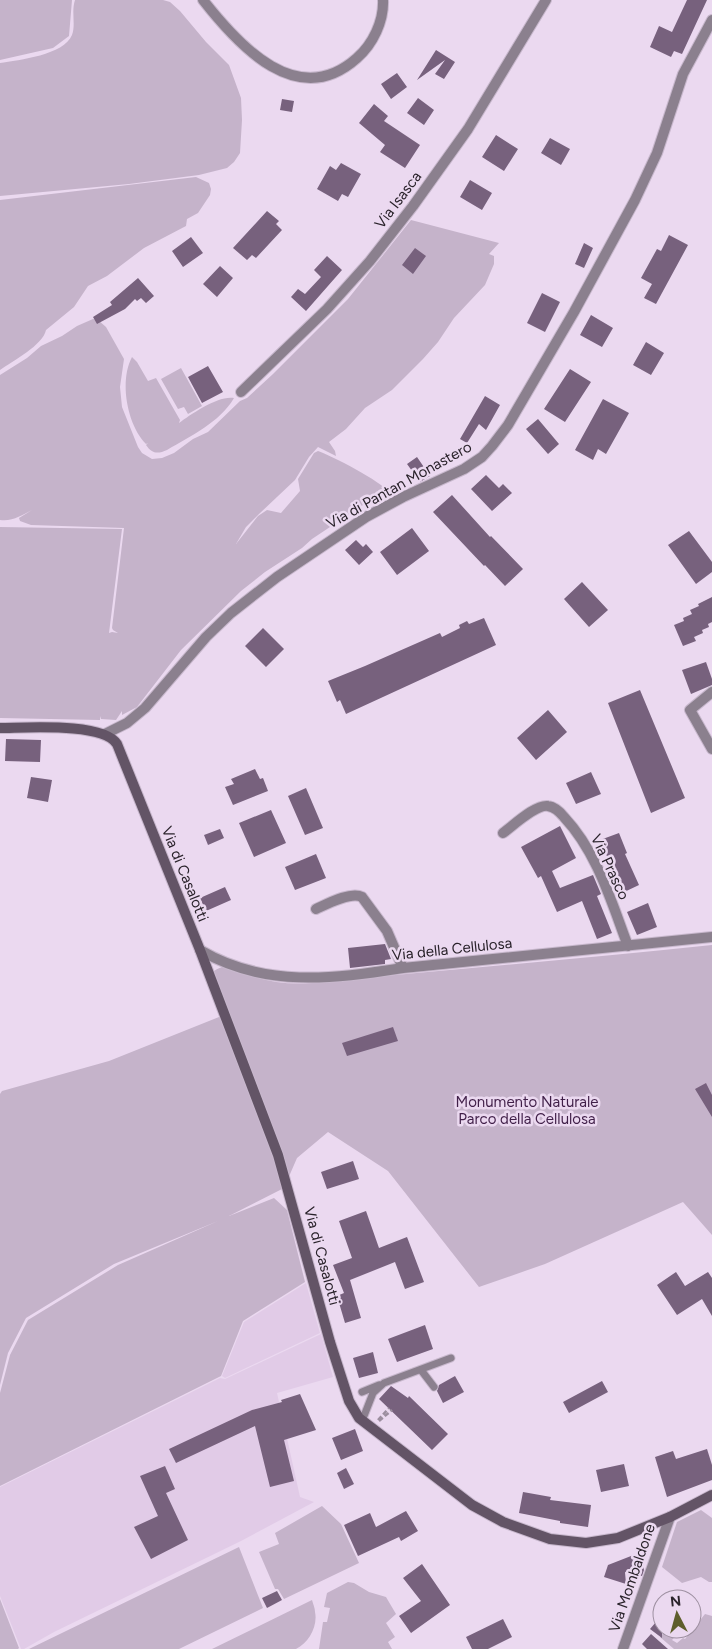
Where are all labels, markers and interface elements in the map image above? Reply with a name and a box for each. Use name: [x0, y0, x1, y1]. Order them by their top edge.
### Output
street label: Via Isasca: [371, 168, 425, 232]
street label: Via di Pantan Monastero: [323, 437, 475, 532]
street label: Via di Casalotti: [158, 824, 212, 924]
street label: Via Prasco: [587, 831, 633, 903]
street label: Via della Cellulosa: [391, 934, 513, 964]
park label: Monumento Naturale Parco della Cellulosa: [455, 1093, 599, 1128]
street label: Via di Casalotti: [300, 1205, 344, 1307]
street label: Via Mombaldone: [605, 1522, 659, 1634]
north arrow: [652, 1589, 702, 1639]
text: N: [669, 1593, 682, 1611]

